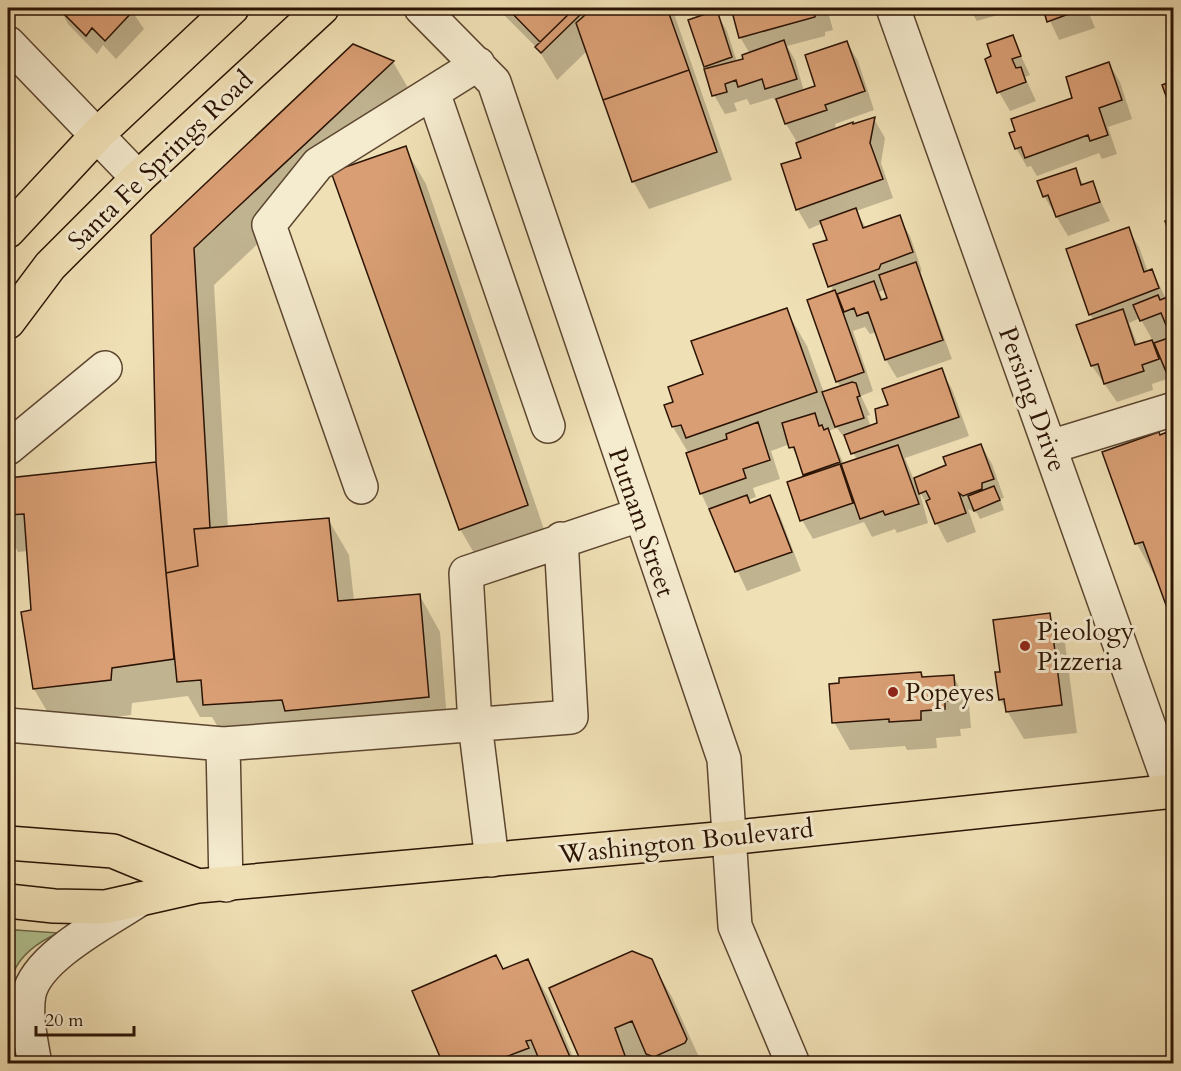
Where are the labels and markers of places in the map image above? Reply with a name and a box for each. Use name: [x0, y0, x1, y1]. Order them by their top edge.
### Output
place label: Pieology Pizzeria: [1037, 614, 1135, 679]
marker: Pieology Pizzeria: [1018, 639, 1032, 653]
place label: Popeyes: [905, 675, 994, 710]
marker: Popeyes: [886, 685, 900, 699]

